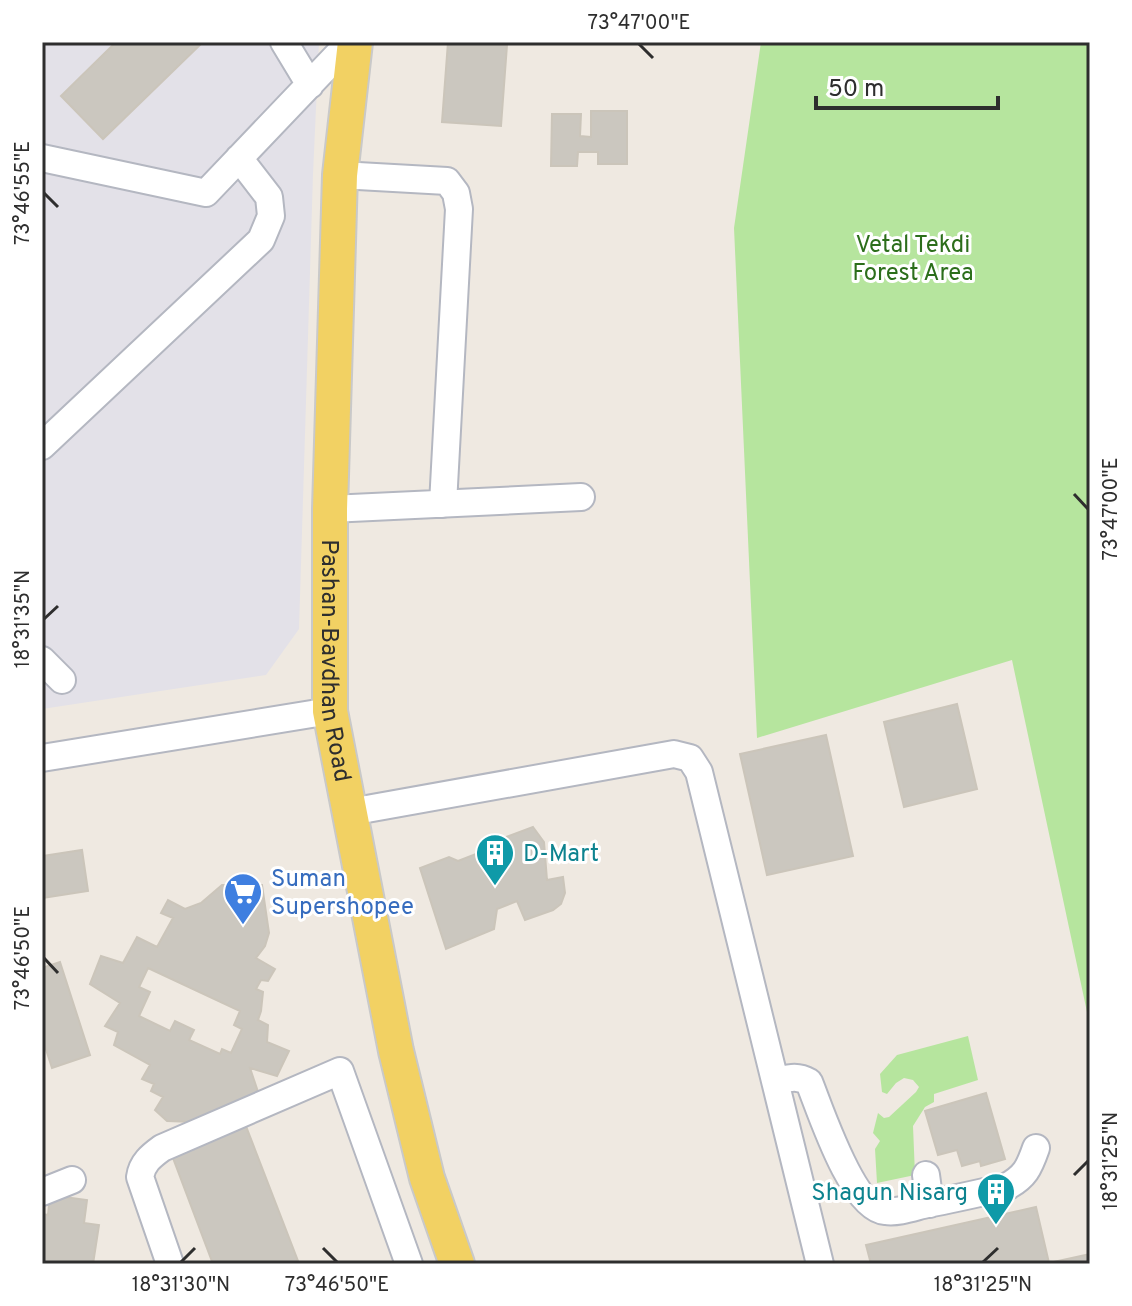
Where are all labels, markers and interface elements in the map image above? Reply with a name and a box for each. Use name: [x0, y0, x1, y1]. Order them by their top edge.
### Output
text: 73°47'00"E: [588, 11, 690, 37]
scale bar: [816, 60, 998, 110]
text: 50 m: [828, 75, 884, 105]
text: 73°46'55"E: [11, 141, 37, 245]
park label: Vetal Tekdi Forest Area: [852, 231, 974, 289]
text: 73°47'00"E: [1099, 458, 1125, 560]
street label: Pashan-Bavdhan Road: [313, 539, 356, 785]
text: 18°31'35"N: [11, 570, 37, 668]
building icon: D-Mart: [474, 832, 516, 887]
place label: D-Mart: [523, 840, 599, 870]
place label: Suman Supershopee: [271, 865, 414, 923]
supermarket icon: Suman Supershopee: [222, 871, 264, 926]
text: 73°46'50"E: [11, 906, 37, 1010]
text: 18°31'25"N: [1099, 1112, 1125, 1210]
building icon: Shagun Nisarg: [975, 1171, 1017, 1226]
place label: Shagun Nisarg: [811, 1179, 968, 1209]
text: 18°31'30"N: [132, 1273, 230, 1299]
text: 73°46'50"E: [285, 1273, 389, 1299]
text: 18°31'25"N: [934, 1273, 1032, 1299]

